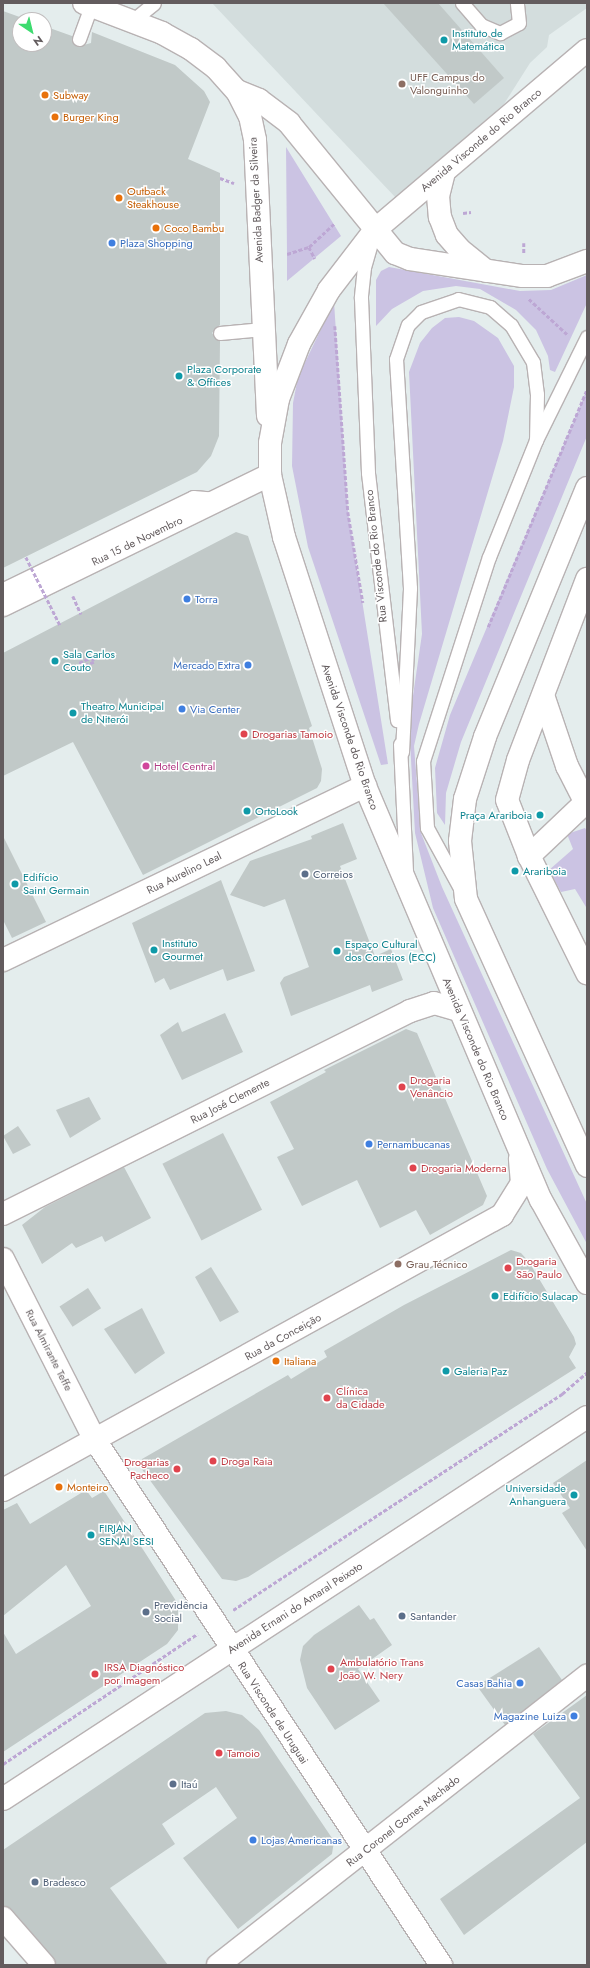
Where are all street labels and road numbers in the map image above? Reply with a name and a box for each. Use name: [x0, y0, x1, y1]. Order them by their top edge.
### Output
street label: Avenida Visconde do Rio Branco: [418, 86, 544, 194]
street label: Avenida Badger da Silveira: [246, 137, 266, 263]
street label: Rua Visconde do Rio Branco: [362, 489, 390, 623]
street label: Rua 15 de Novembro: [89, 513, 185, 569]
street label: Avenida Visconde do Rio Branco: [319, 662, 381, 812]
street label: Rua Aurelino Leal: [144, 849, 224, 897]
street label: Avenida Visconde do Rio Branco: [440, 976, 512, 1122]
street label: Rua José Clemente: [188, 1075, 272, 1127]
street label: Rua Almirante Teffe: [23, 1307, 75, 1393]
street label: Rua da Conceição: [243, 1311, 323, 1363]
street label: Avenida Ernani do Amaral Peixoto: [225, 1559, 365, 1657]
street label: Rua Visconde de Uruguai: [235, 1659, 311, 1767]
street label: Rua Coronel Gomes Machado: [344, 1773, 462, 1869]

